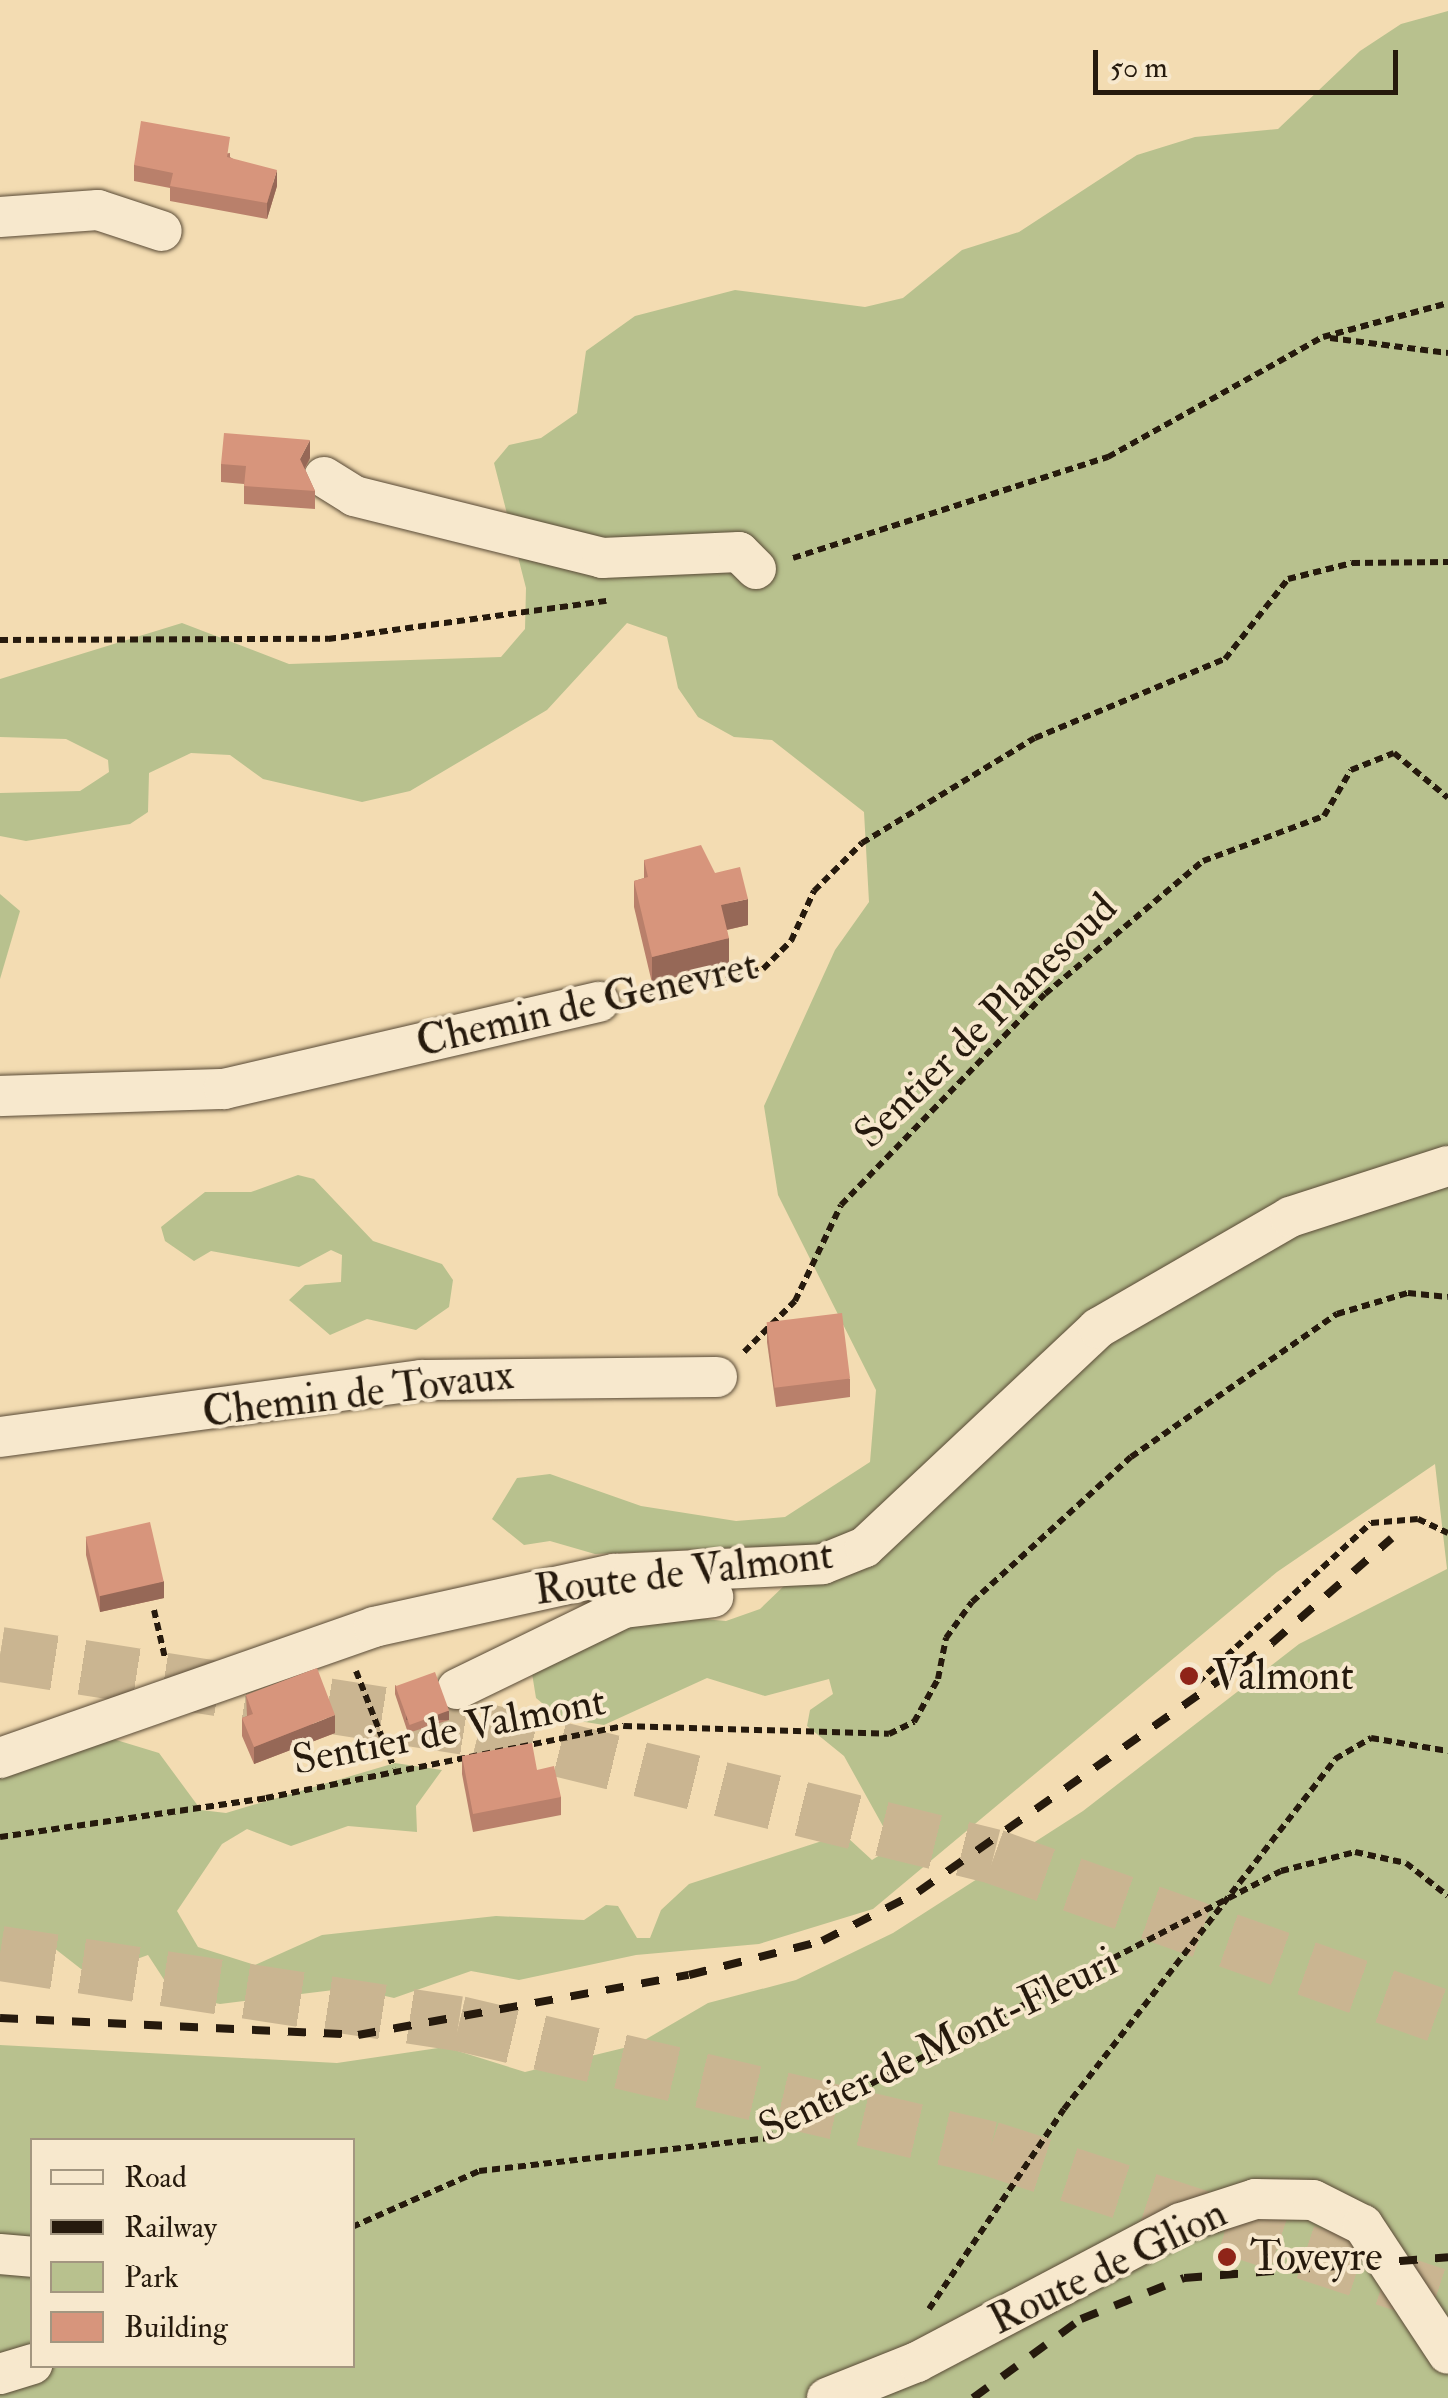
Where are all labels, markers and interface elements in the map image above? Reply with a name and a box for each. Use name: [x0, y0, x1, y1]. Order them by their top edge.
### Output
scale bar: [1098, 30, 1403, 92]
text: 50 m: [1110, 49, 1168, 86]
street label: Sentier de Planesoud: [844, 883, 1128, 1159]
street label: Chemin de Genevret: [412, 940, 762, 1068]
street label: Chemin de Tovaux: [200, 1350, 516, 1438]
street label: Route de Valmont: [532, 1530, 836, 1616]
place label: Valmont: [1212, 1651, 1354, 1701]
marker: Valmont: [1176, 1663, 1202, 1689]
street label: Sentier de Valmont: [288, 1676, 610, 1786]
street label: Sentier de Mont-Fleuri: [751, 1936, 1125, 2154]
legend: [30, 2138, 355, 2368]
text: Road: [124, 2159, 187, 2196]
street label: Route de Glion: [981, 2188, 1235, 2346]
text: Railway: [124, 2209, 217, 2246]
place label: Toveyre: [1250, 2232, 1382, 2282]
marker: Toveyre: [1214, 2244, 1240, 2270]
text: Park: [124, 2259, 179, 2296]
text: Building: [124, 2309, 228, 2346]

